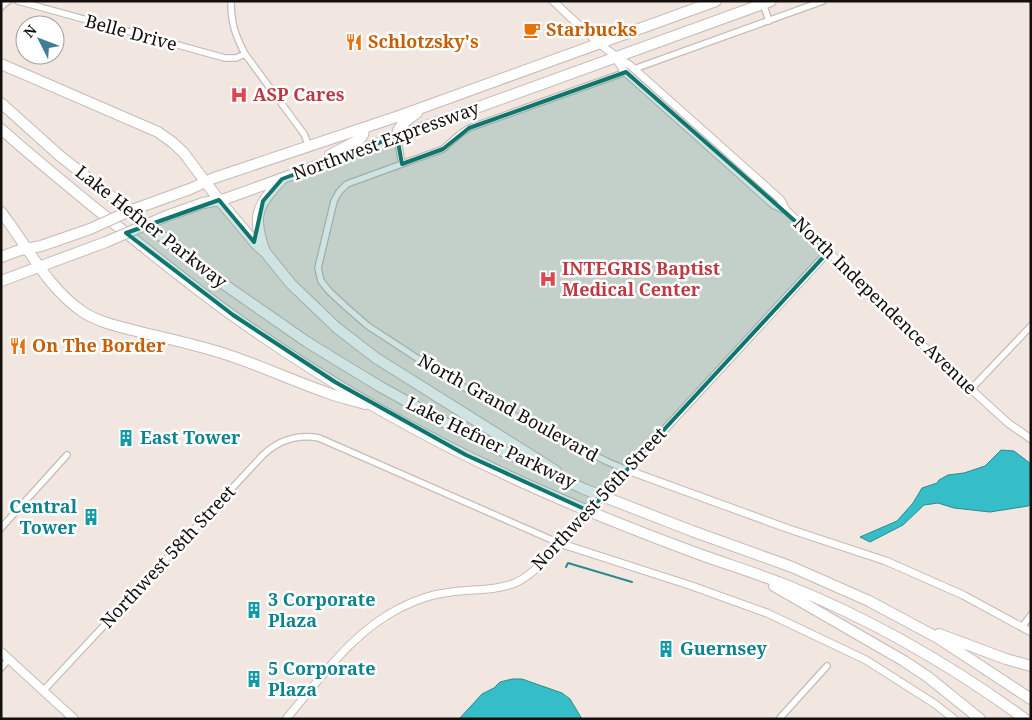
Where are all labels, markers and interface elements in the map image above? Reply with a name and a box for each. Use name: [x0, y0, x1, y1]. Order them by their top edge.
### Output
street label: Belle Drive: [83, 8, 180, 56]
north arrow: [15, 15, 65, 65]
place label: Starbucks: [546, 17, 638, 41]
cafe icon: Starbucks: [522, 20, 542, 40]
text: N: [19, 21, 41, 41]
place label: Schlotzsky's: [368, 29, 479, 53]
restaurant icon: Schlotzsky's: [344, 32, 364, 52]
place label: ASP Cares: [253, 82, 345, 106]
hospital icon: ASP Cares: [229, 85, 249, 105]
street label: Northwest Expressway: [289, 95, 483, 185]
street label: Lake Hefner Parkway: [71, 159, 233, 294]
street label: North Independence Avenue: [789, 211, 983, 399]
place label: INTEGRIS Baptist Medical Center: [562, 256, 720, 301]
hospital icon: INTEGRIS Baptist Medical Center: [538, 269, 558, 289]
place label: On The Border: [32, 333, 166, 357]
restaurant icon: On The Border: [8, 336, 28, 356]
street label: North Grand Boulevard: [414, 348, 603, 467]
street label: Lake Hefner Parkway: [402, 390, 581, 494]
street label: Northwest 56th Street: [526, 422, 671, 575]
place label: East Tower: [140, 425, 241, 449]
building icon: East Tower: [116, 428, 136, 448]
street label: Northwest 58th Street: [95, 480, 240, 633]
place label: Central Tower: [9, 494, 78, 539]
building icon: Central Tower: [81, 507, 101, 527]
place label: 3 Corporate Plaza: [268, 587, 375, 632]
building icon: 3 Corporate Plaza: [244, 600, 264, 620]
place label: Guernsey: [680, 636, 768, 660]
building icon: Guernsey: [656, 639, 676, 659]
place label: 5 Corporate Plaza: [268, 656, 375, 701]
building icon: 5 Corporate Plaza: [244, 669, 264, 689]

